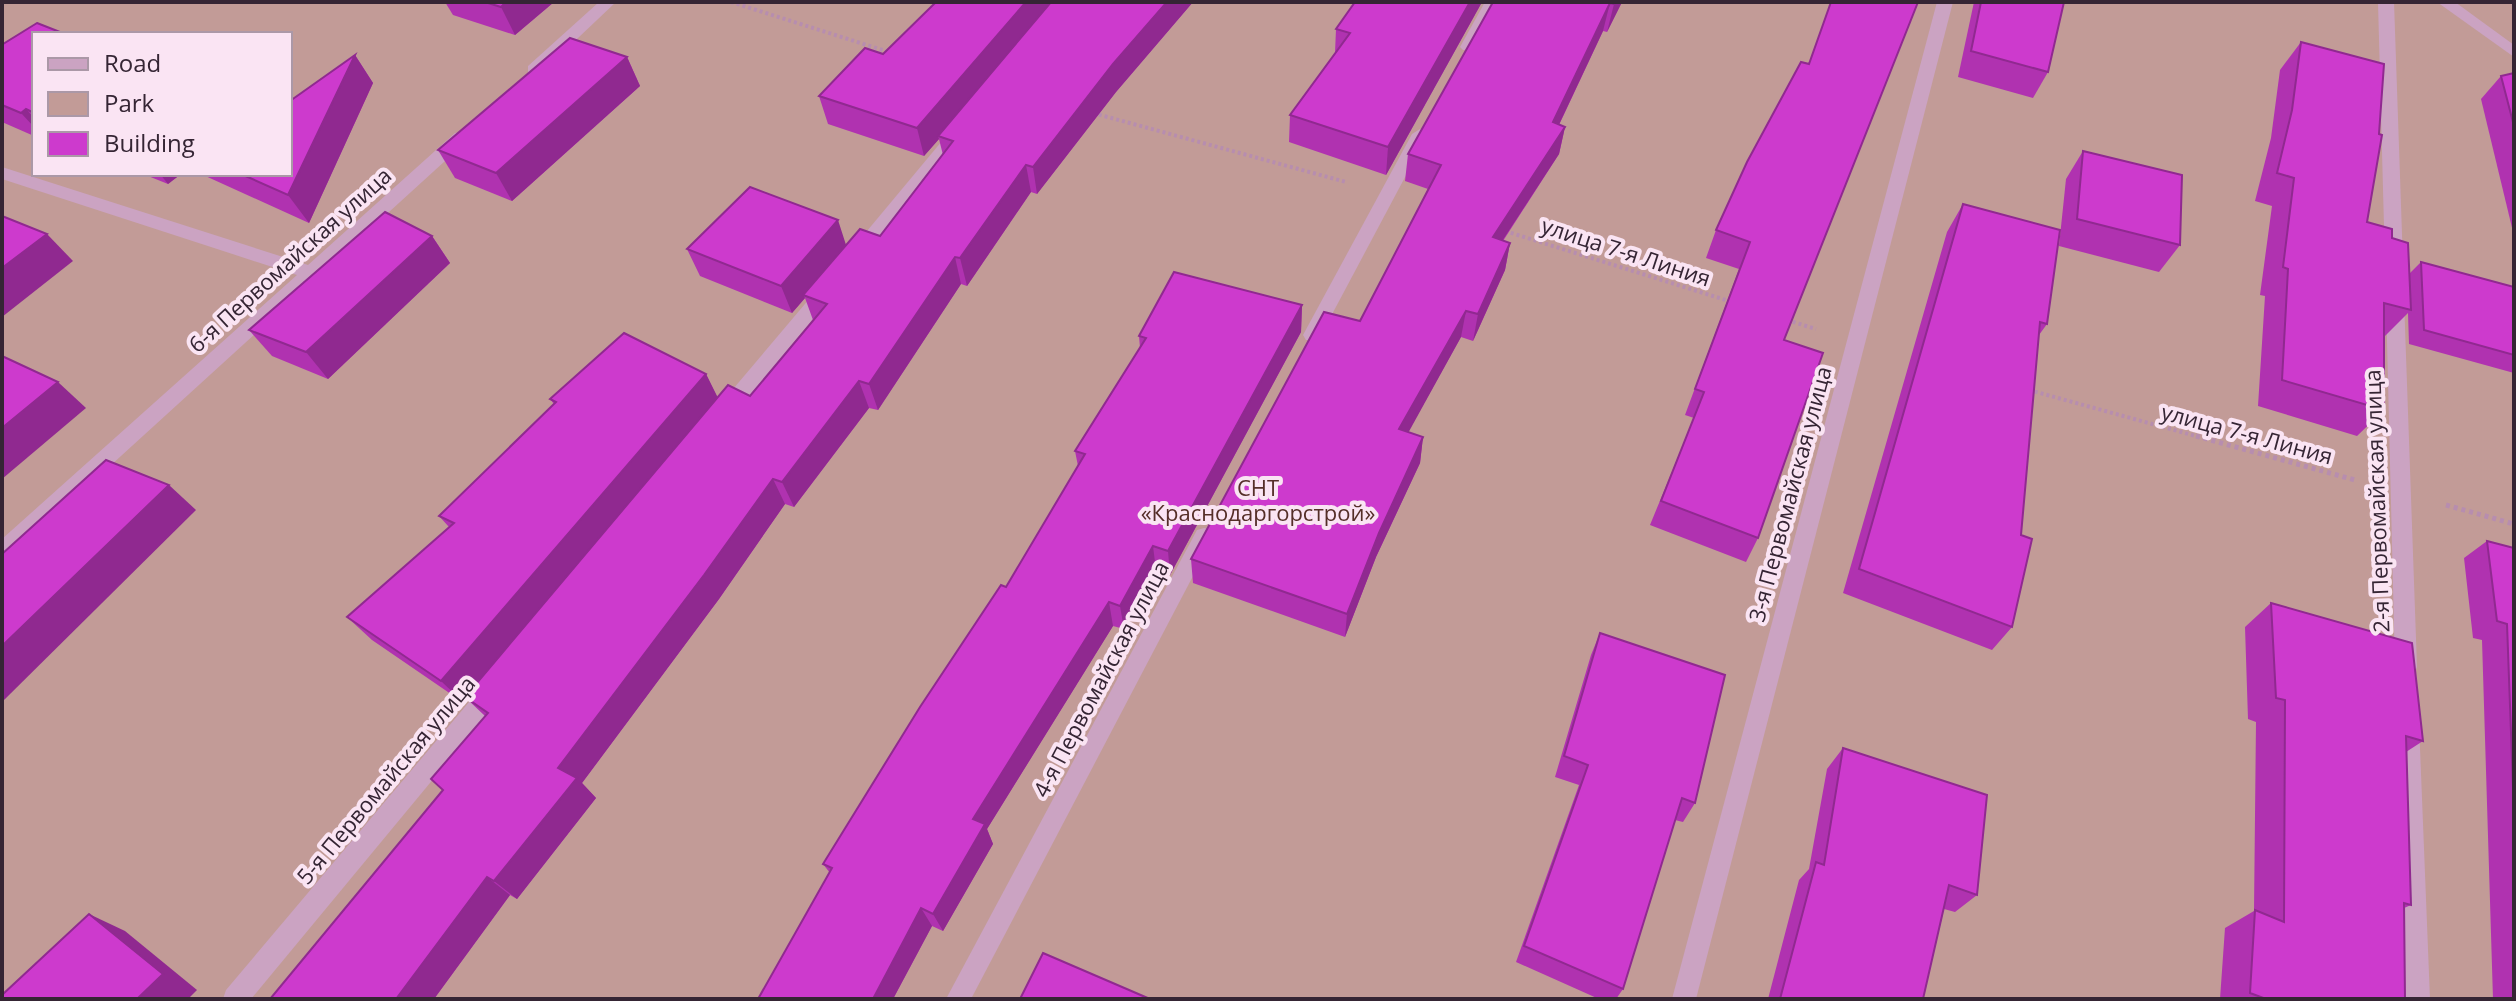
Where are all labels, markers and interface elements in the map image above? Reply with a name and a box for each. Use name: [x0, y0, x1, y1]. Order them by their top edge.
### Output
legend: [32, 32, 292, 176]
text: Road: [104, 46, 161, 79]
text: Park: [104, 86, 155, 119]
text: Building: [104, 126, 195, 159]
street label: 6-я Первомайская улица: [181, 160, 397, 358]
street label: улица 7-я Линия: [1538, 210, 1715, 293]
street label: 3-я Первомайская улица: [1740, 363, 1838, 625]
street label: 2-я Первомайская улица: [2356, 369, 2396, 633]
street label: улица 7-я Линия: [2158, 396, 2336, 470]
park label: СНТ «Краснодаргорстрой»: [1141, 472, 1375, 527]
street label: 4-я Первомайская улица: [1025, 555, 1175, 802]
street label: 5-я Первомайская улица: [289, 669, 481, 890]

